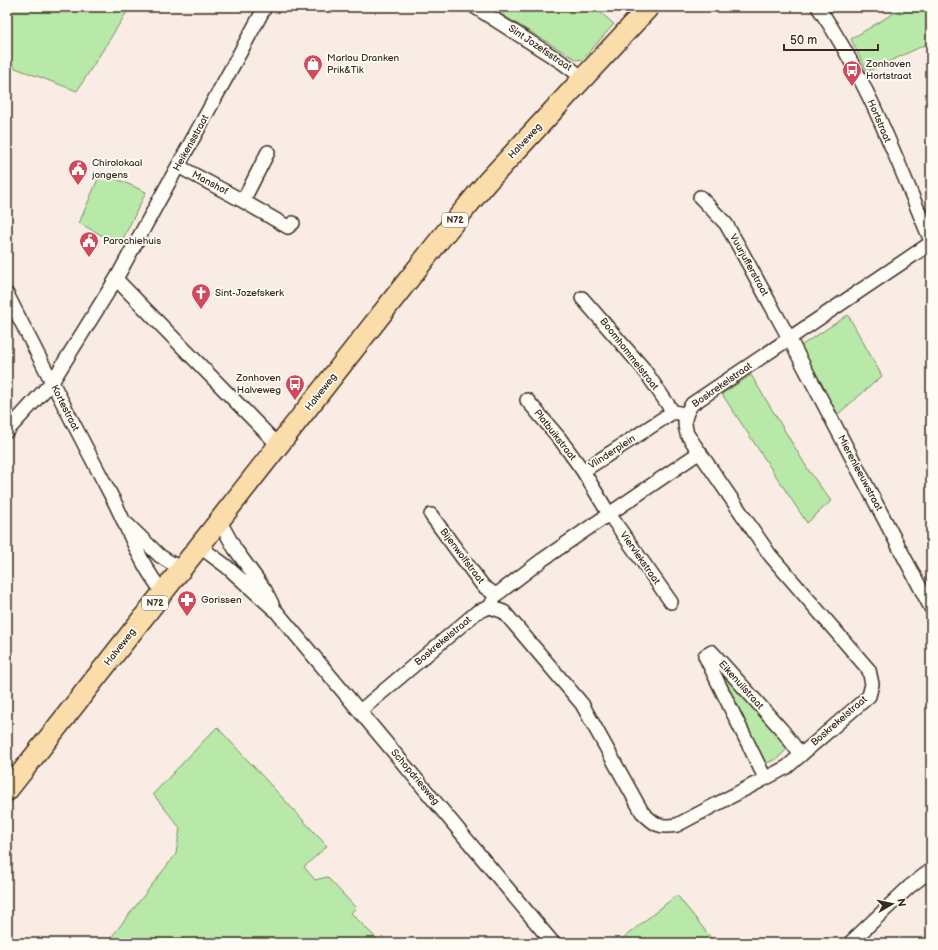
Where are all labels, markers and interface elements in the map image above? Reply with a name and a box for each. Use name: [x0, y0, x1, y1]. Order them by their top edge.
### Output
street label: Sint Jozefsstraat: [506, 22, 574, 74]
scale bar: [784, 26, 878, 52]
text: 50 m: [790, 33, 817, 48]
place label: Marlou Dranken Prik&Tik: [327, 52, 400, 76]
shop icon: Marlou Dranken Prik&Tik: [302, 53, 324, 81]
place label: Zonhoven Hortstraat: [865, 58, 912, 82]
bus stop icon: Zonhoven Hortstraat: [841, 59, 863, 87]
street label: Hortstraat: [865, 98, 893, 144]
street label: Heikensstraat: [171, 113, 211, 173]
street label: Halveweg: [506, 121, 545, 161]
place label: Chirolokaal jongens: [91, 157, 142, 181]
public building icon: Chirolokaal jongens: [67, 158, 89, 186]
street label: Manshof: [190, 169, 230, 197]
road number: N72: [442, 213, 468, 227]
public building icon: Parochiehuis: [78, 230, 100, 258]
street label: Vuurjufferstraat: [727, 232, 771, 298]
place label: Parochiehuis: [103, 235, 161, 247]
church icon: Sint-Jozefskerk: [190, 282, 212, 310]
place label: Sint-Jozefskerk: [215, 287, 284, 299]
street label: Boomhommelstraat: [597, 316, 661, 392]
street label: Boskrekelstraat: [690, 360, 754, 410]
street label: Halveweg: [303, 371, 339, 413]
place label: Zonhoven Halveweg: [235, 372, 281, 396]
bus stop icon: Zonhoven Halveweg: [284, 373, 306, 401]
street label: Kortestraat: [48, 383, 82, 433]
street label: Platbuikstraat: [531, 407, 579, 463]
street label: Vlinderplein: [586, 432, 638, 472]
street label: Mierenleeuwstraat: [835, 433, 885, 513]
street label: Bijenwolfstraat: [437, 526, 487, 586]
street label: Viervlekstraat: [617, 529, 663, 587]
pharmacy icon: Gorissen: [176, 589, 198, 617]
place label: Gorissen: [201, 594, 242, 606]
road number: N72: [142, 596, 168, 610]
street label: Boskrekelstraat: [412, 614, 474, 668]
street label: Halveweg: [102, 626, 138, 668]
street label: Eikenuilstraat: [716, 658, 766, 712]
street label: Boskrekelstraat: [808, 693, 870, 749]
street label: Schopdriesweg: [388, 747, 442, 808]
north arrow: [872, 884, 912, 924]
text: N: [894, 897, 908, 908]

